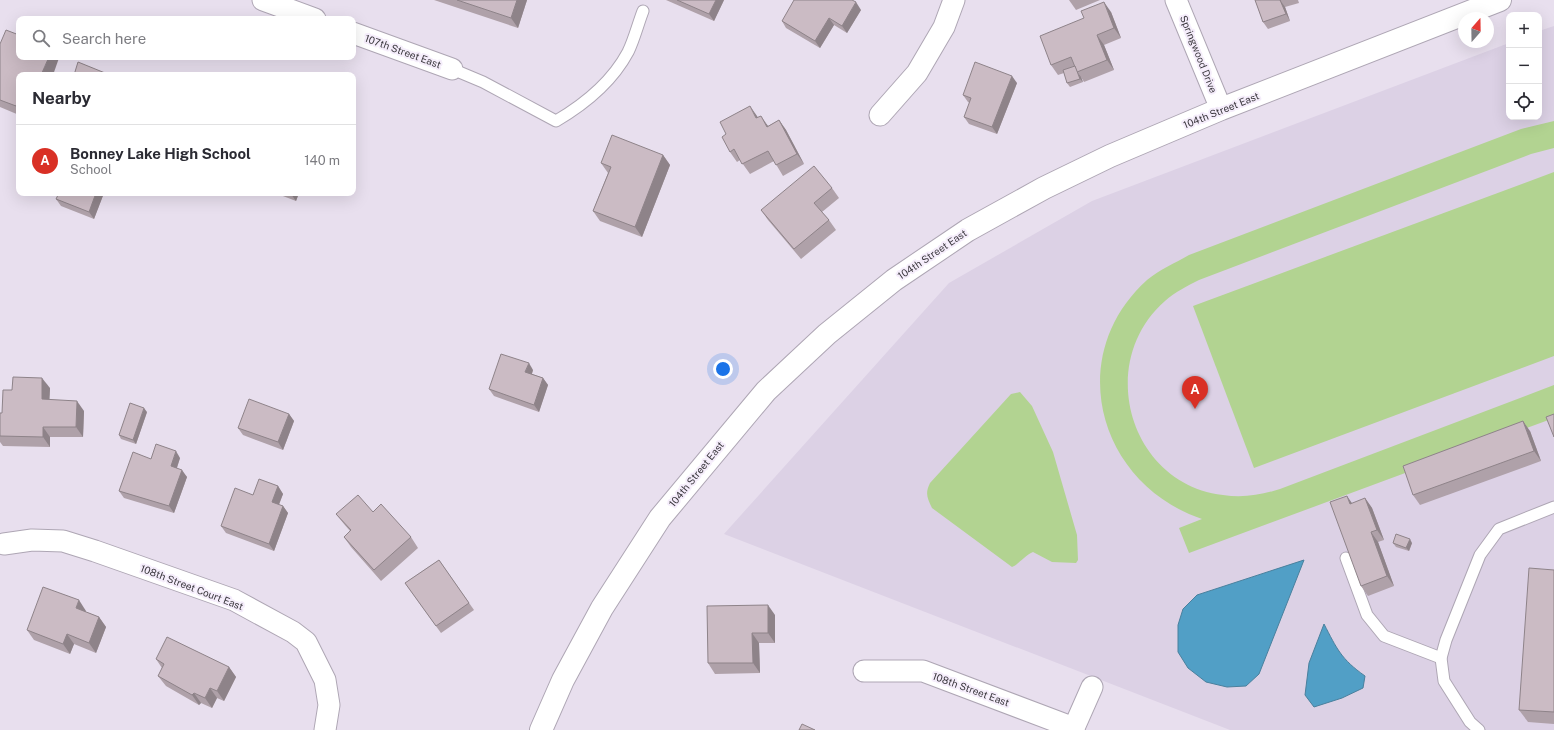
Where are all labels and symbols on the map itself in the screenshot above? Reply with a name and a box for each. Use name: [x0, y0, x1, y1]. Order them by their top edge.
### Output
north arrow: [1458, 12, 1494, 48]
street label: Springwood Drive: [1178, 14, 1220, 95]
street label: 107th Street East: [363, 32, 443, 70]
street label: 104th Street East: [1181, 89, 1261, 131]
street label: 104th Street East: [895, 226, 969, 282]
your location: [713, 359, 733, 379]
pin: A: [1182, 376, 1208, 409]
street label: 104th Street East: [666, 439, 726, 509]
street label: 108th Street Court East: [139, 562, 245, 612]
street label: 108th Street East: [931, 670, 1011, 708]

